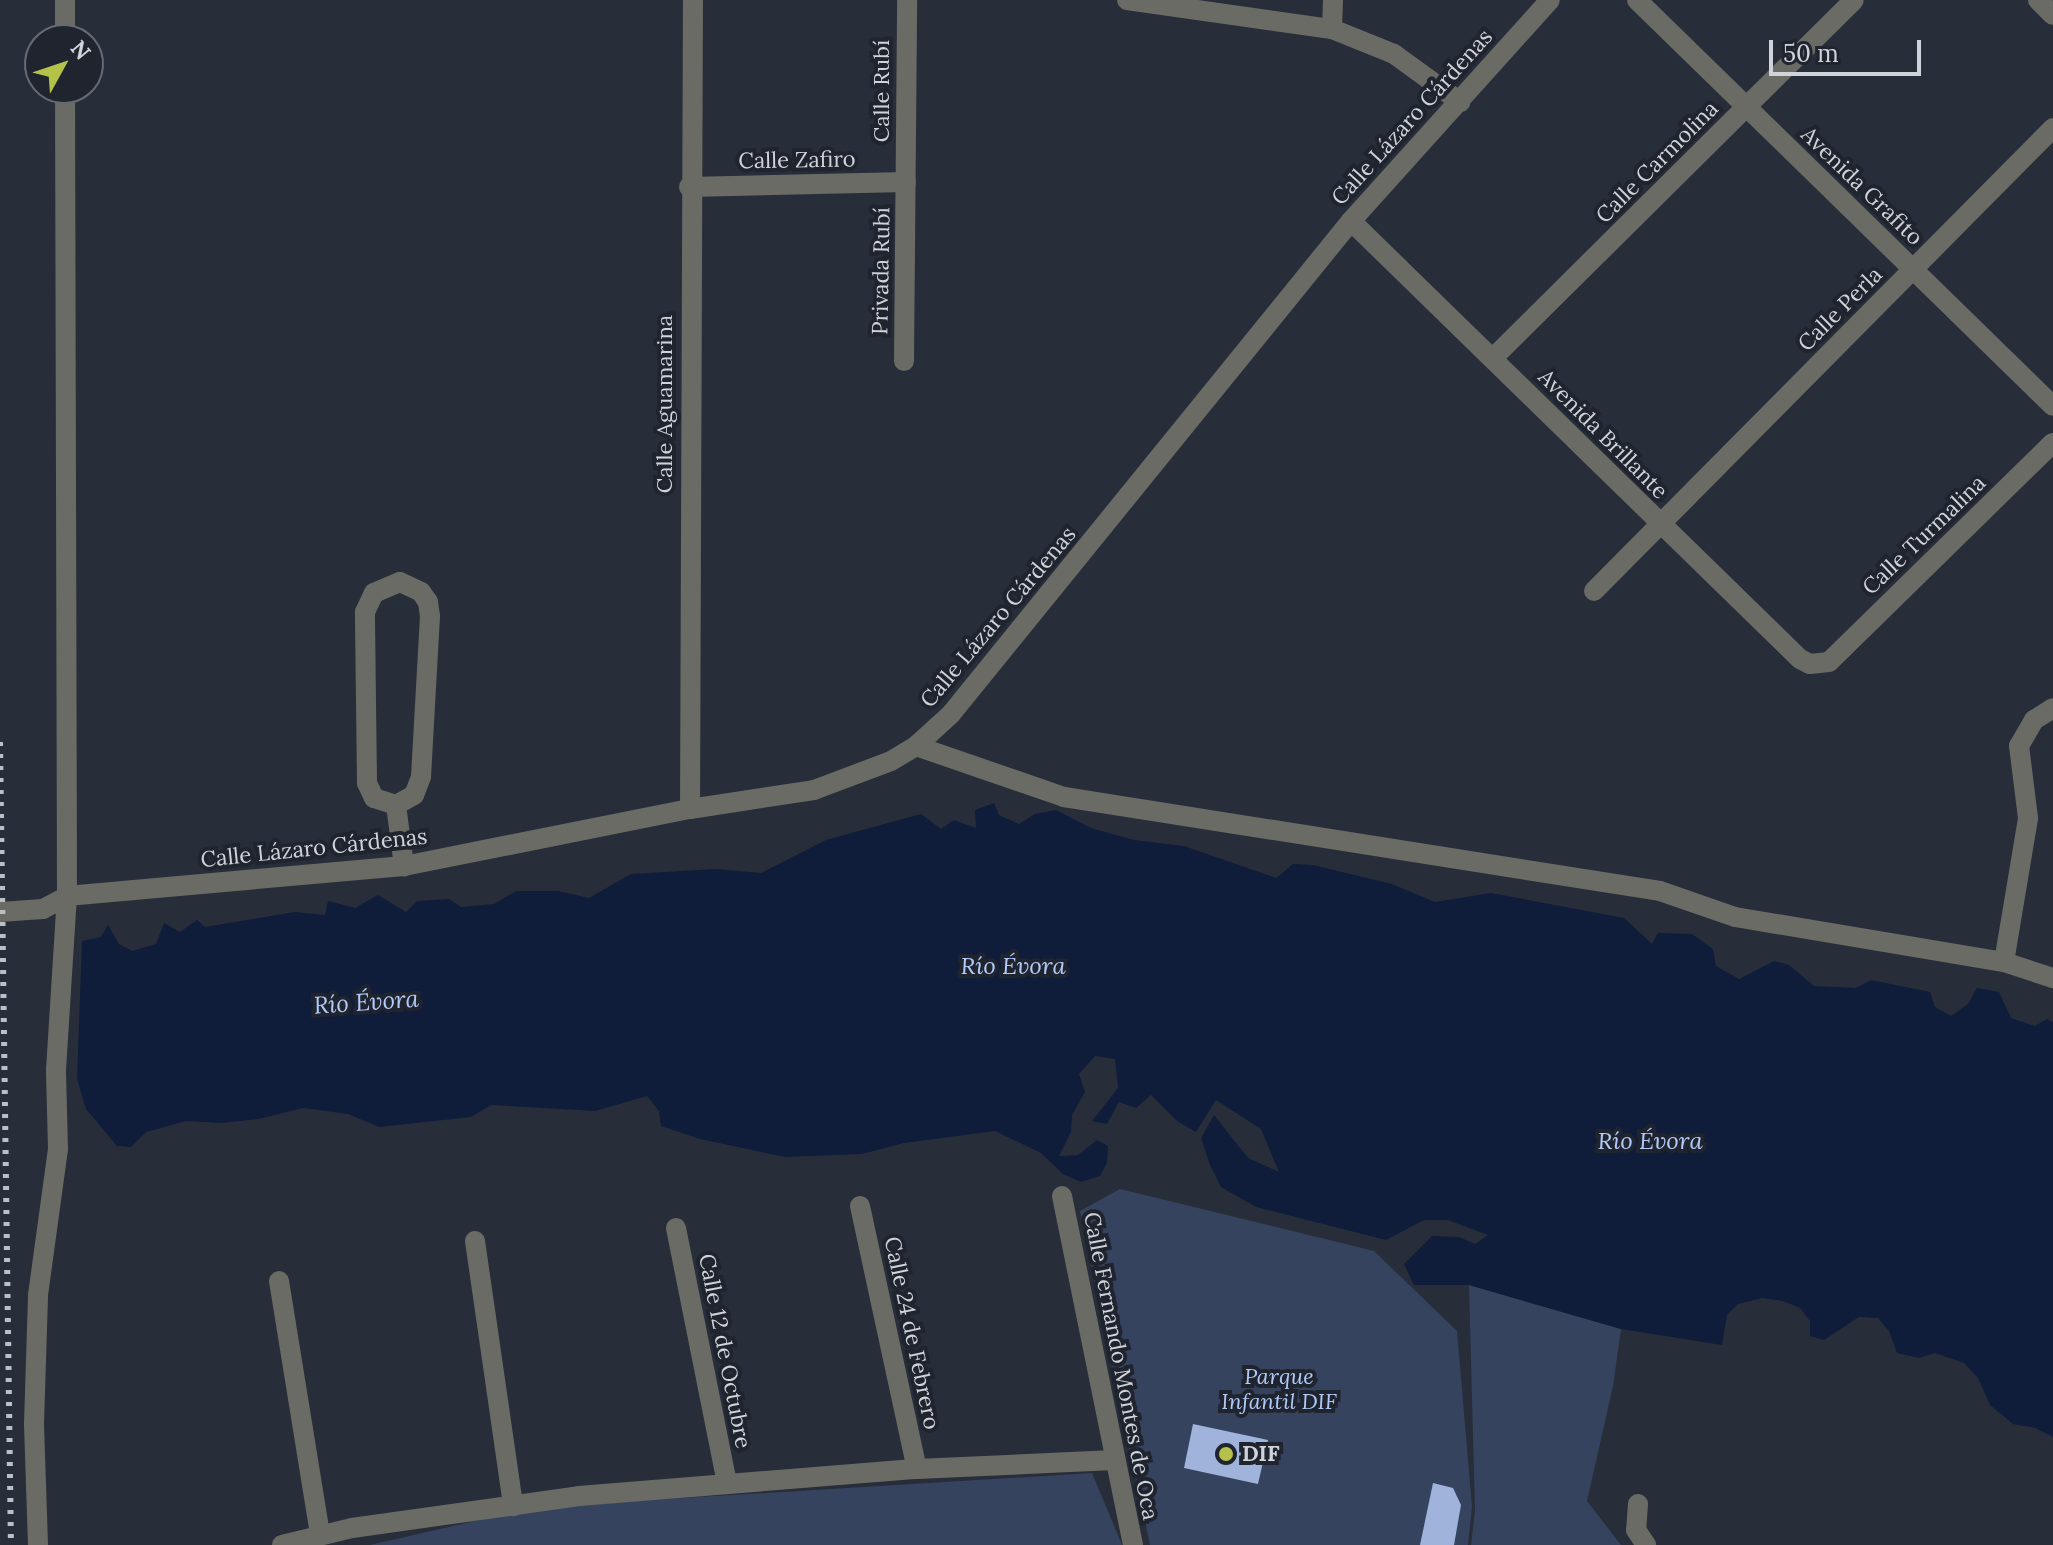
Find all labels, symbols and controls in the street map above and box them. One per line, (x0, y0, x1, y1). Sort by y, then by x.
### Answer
north arrow (24, 24, 104, 104)
street label: Calle Lázaro Cárdenas (1326, 24, 1498, 210)
scale bar (1773, 24, 1925, 74)
text: N (65, 34, 97, 65)
text: 50 m (1783, 38, 1839, 69)
street label: Calle Rubí (869, 40, 895, 142)
street label: Calle Carmolina (1590, 95, 1724, 229)
street label: Avenida Grafito (1796, 121, 1928, 251)
street label: Calle Zafiro (738, 146, 856, 174)
street label: Privada Rubí (867, 207, 895, 335)
street label: Calle Perla (1792, 261, 1888, 357)
street label: Calle Aguamarina (652, 315, 678, 493)
street label: Avenida Brillante (1533, 364, 1673, 504)
street label: Calle Turmalina (1857, 470, 1991, 600)
street label: Calle Lázaro Cárdenas (915, 521, 1081, 713)
street label: Calle Lázaro Cárdenas (199, 823, 429, 873)
water label: Río Évora (960, 952, 1066, 980)
water label: Río Évora (313, 984, 419, 1020)
water label: Río Évora (1597, 1127, 1703, 1155)
street label: Calle Fernando Montes de Oca (1078, 1210, 1164, 1522)
street label: Calle 24 de Febrero (879, 1234, 945, 1432)
street label: Calle 12 de Octubre (693, 1252, 757, 1450)
park label: Parque Infantil DIF (1221, 1363, 1337, 1414)
place label: DIF (1242, 1441, 1279, 1467)
marker: DIF (1217, 1445, 1235, 1463)

